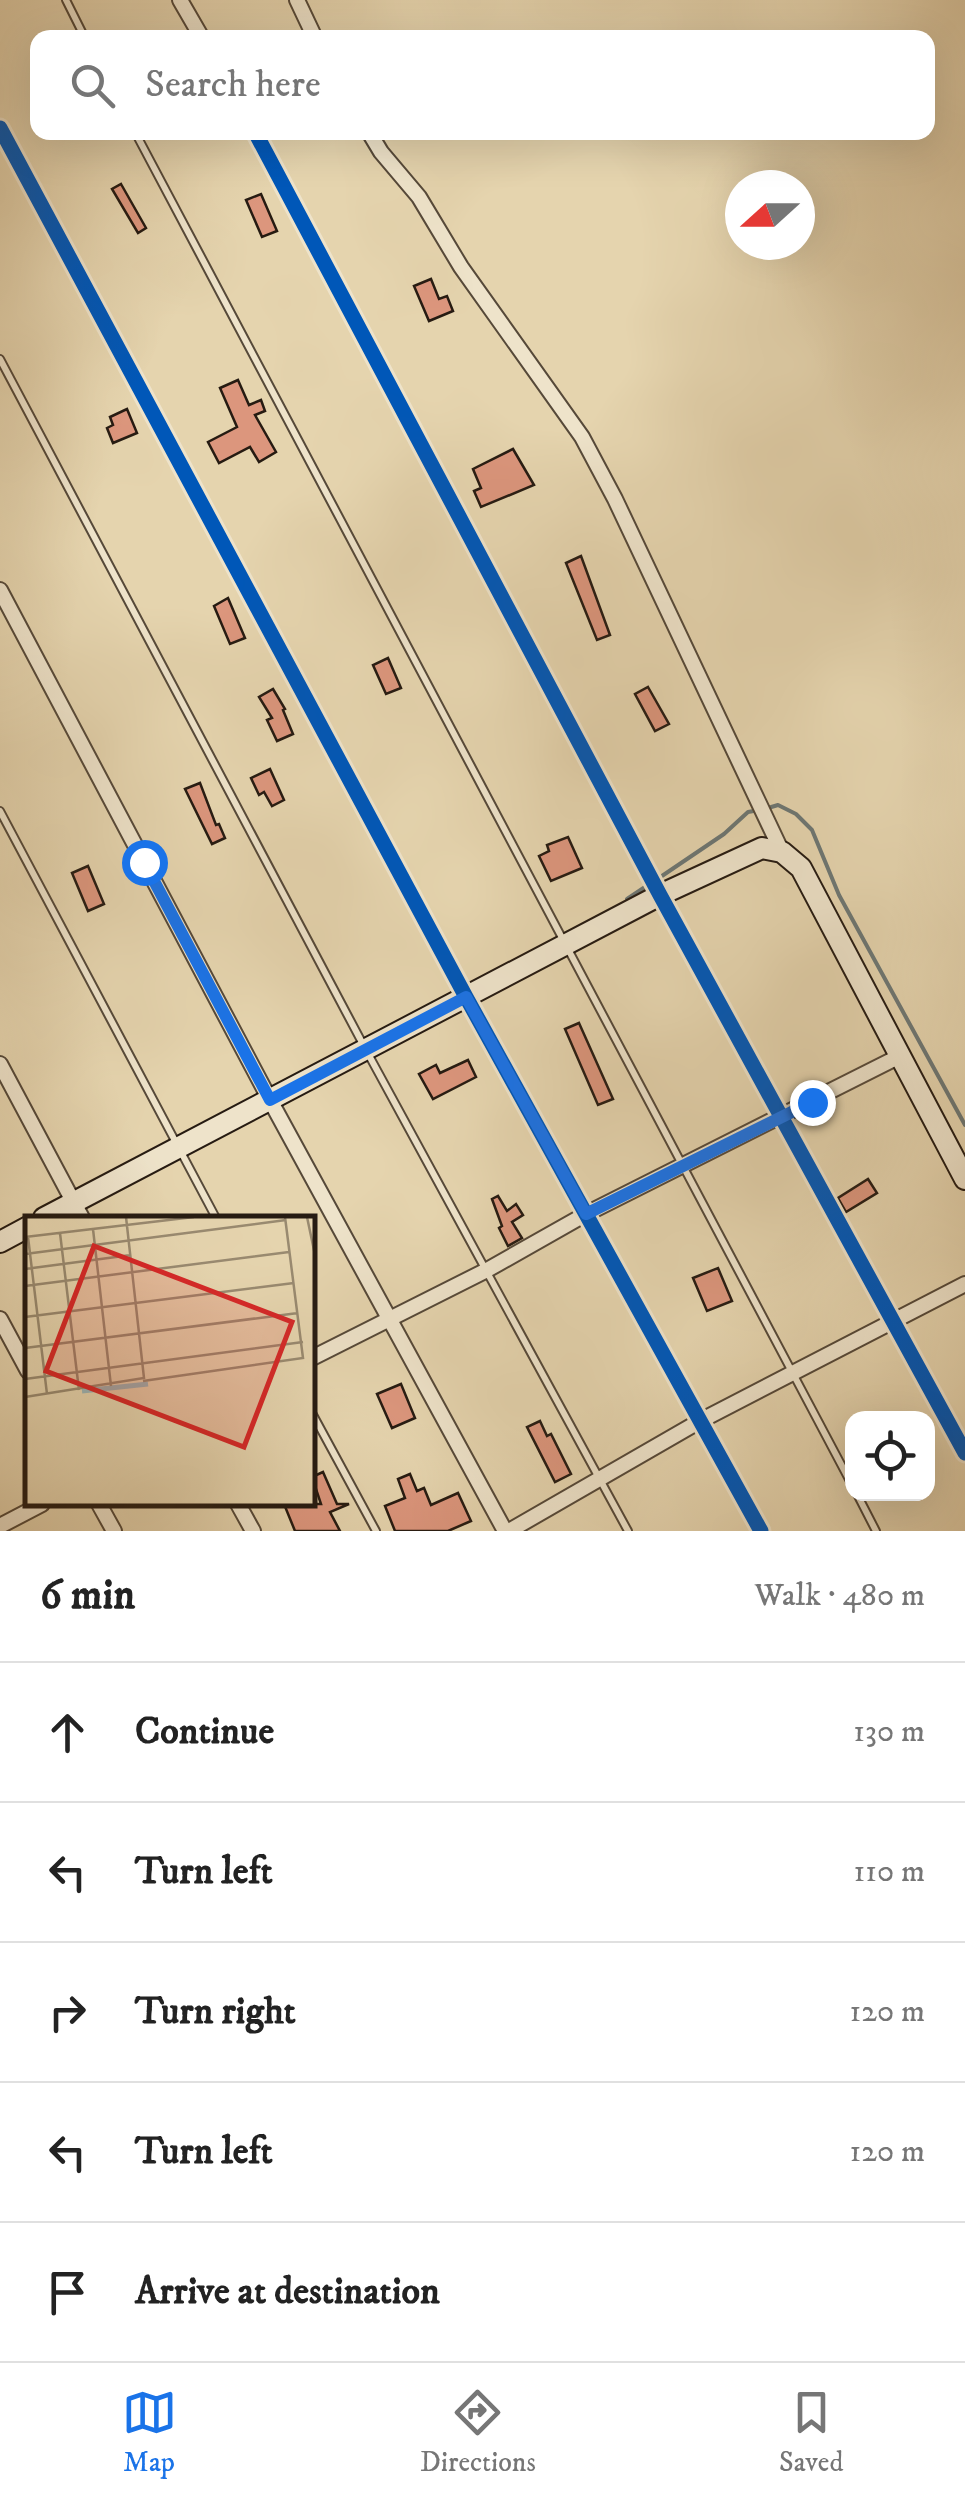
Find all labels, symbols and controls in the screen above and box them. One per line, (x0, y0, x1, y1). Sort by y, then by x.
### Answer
search box (30, 30, 935, 140)
icon: search (65, 58, 120, 113)
text: Search here (145, 61, 321, 109)
north arrow (725, 170, 815, 260)
route start (122, 840, 168, 886)
route end (790, 1080, 836, 1126)
inset map (25, 1216, 315, 1506)
map controls (845, 1411, 935, 1501)
button: locate (845, 1411, 935, 1501)
text: 6 min (40, 1570, 135, 1622)
text: Walk · 480 m (755, 1576, 925, 1616)
icon: ahead (40, 1705, 95, 1760)
text: Continue (135, 1708, 274, 1756)
text: 130 m (853, 1712, 925, 1752)
icon: left (40, 1845, 95, 1900)
text: Turn left (135, 1848, 273, 1896)
text: 110 m (853, 1852, 925, 1892)
icon: right (40, 1985, 95, 2040)
text: Turn right (135, 1988, 296, 2036)
text: 120 m (849, 1992, 925, 2032)
icon: left (40, 2125, 95, 2180)
text: Turn left (135, 2128, 273, 2176)
text: 120 m (849, 2132, 925, 2172)
icon: arrive (40, 2265, 95, 2320)
text: Arrive at destination (135, 2268, 440, 2316)
tab: Map (122, 2385, 177, 2480)
tab: Directions (420, 2385, 536, 2480)
tab: Saved (779, 2385, 843, 2480)

